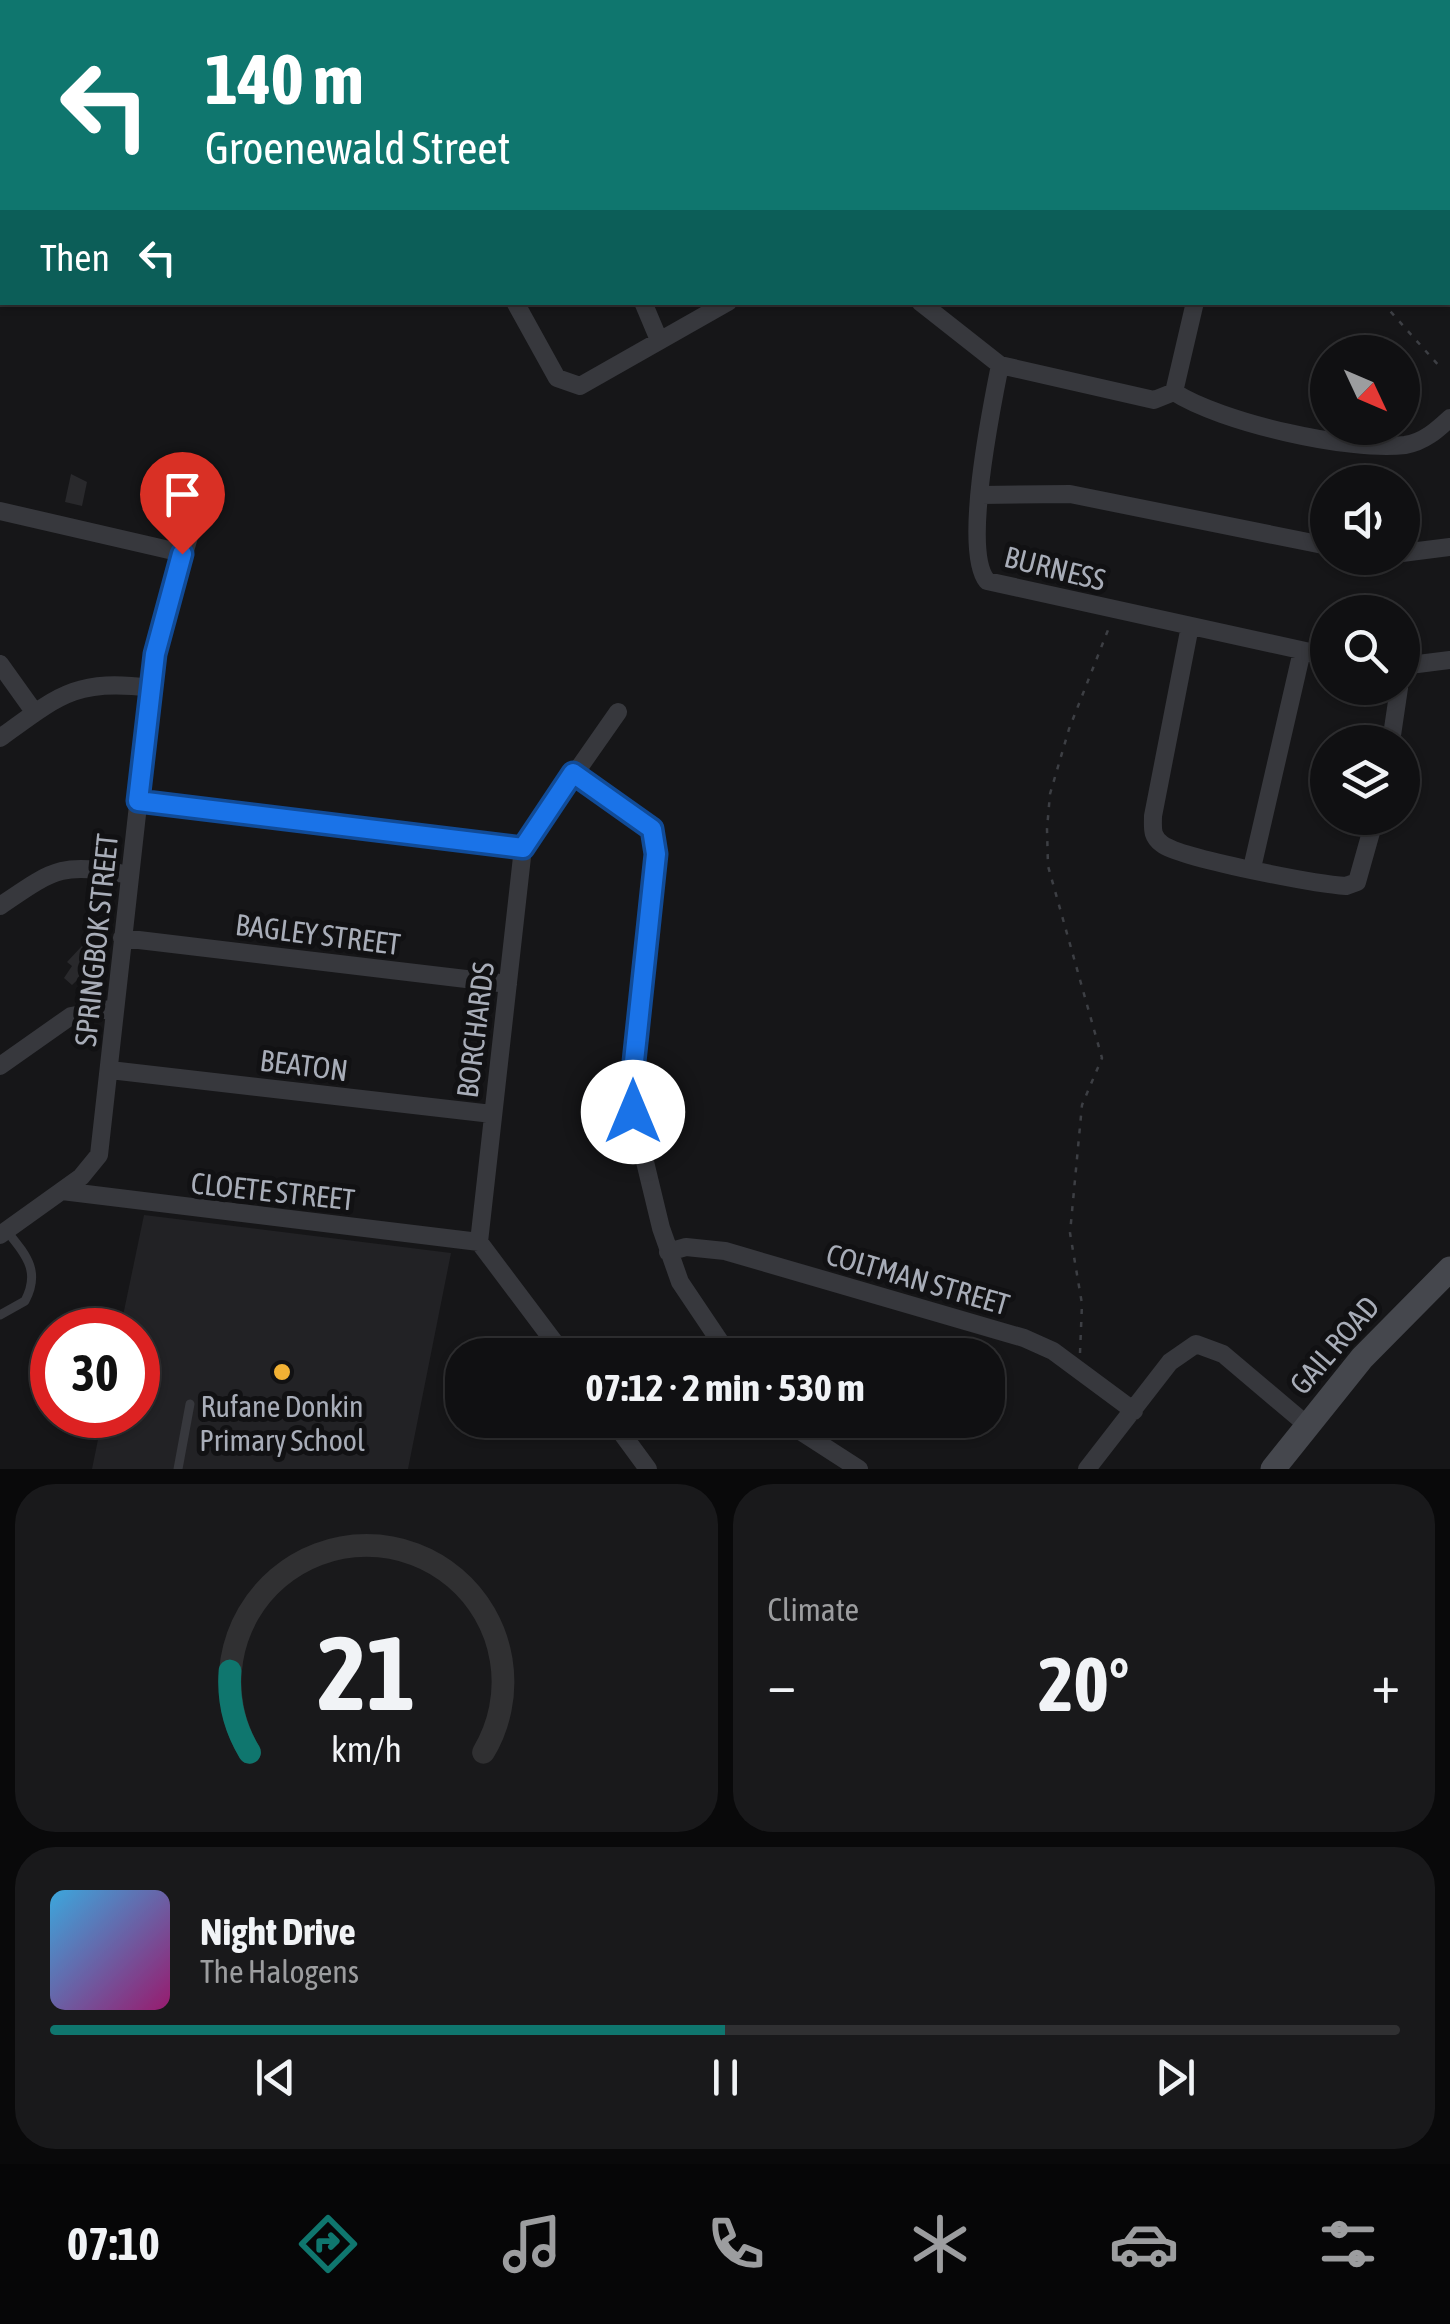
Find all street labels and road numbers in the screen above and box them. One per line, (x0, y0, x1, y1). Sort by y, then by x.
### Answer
street label: BURNESS (1001, 539, 1109, 597)
street label: SPRINGBOK STREET (68, 832, 124, 1048)
street label: BAGLEY STREET (233, 907, 403, 961)
street label: BORCHARDS (450, 960, 500, 1100)
street label: BEATON (258, 1043, 350, 1087)
street label: CLOETE STREET (189, 1166, 357, 1216)
street label: COLTMAN STREET (823, 1237, 1013, 1321)
street label: GAIL ROAD (1283, 1289, 1385, 1401)

